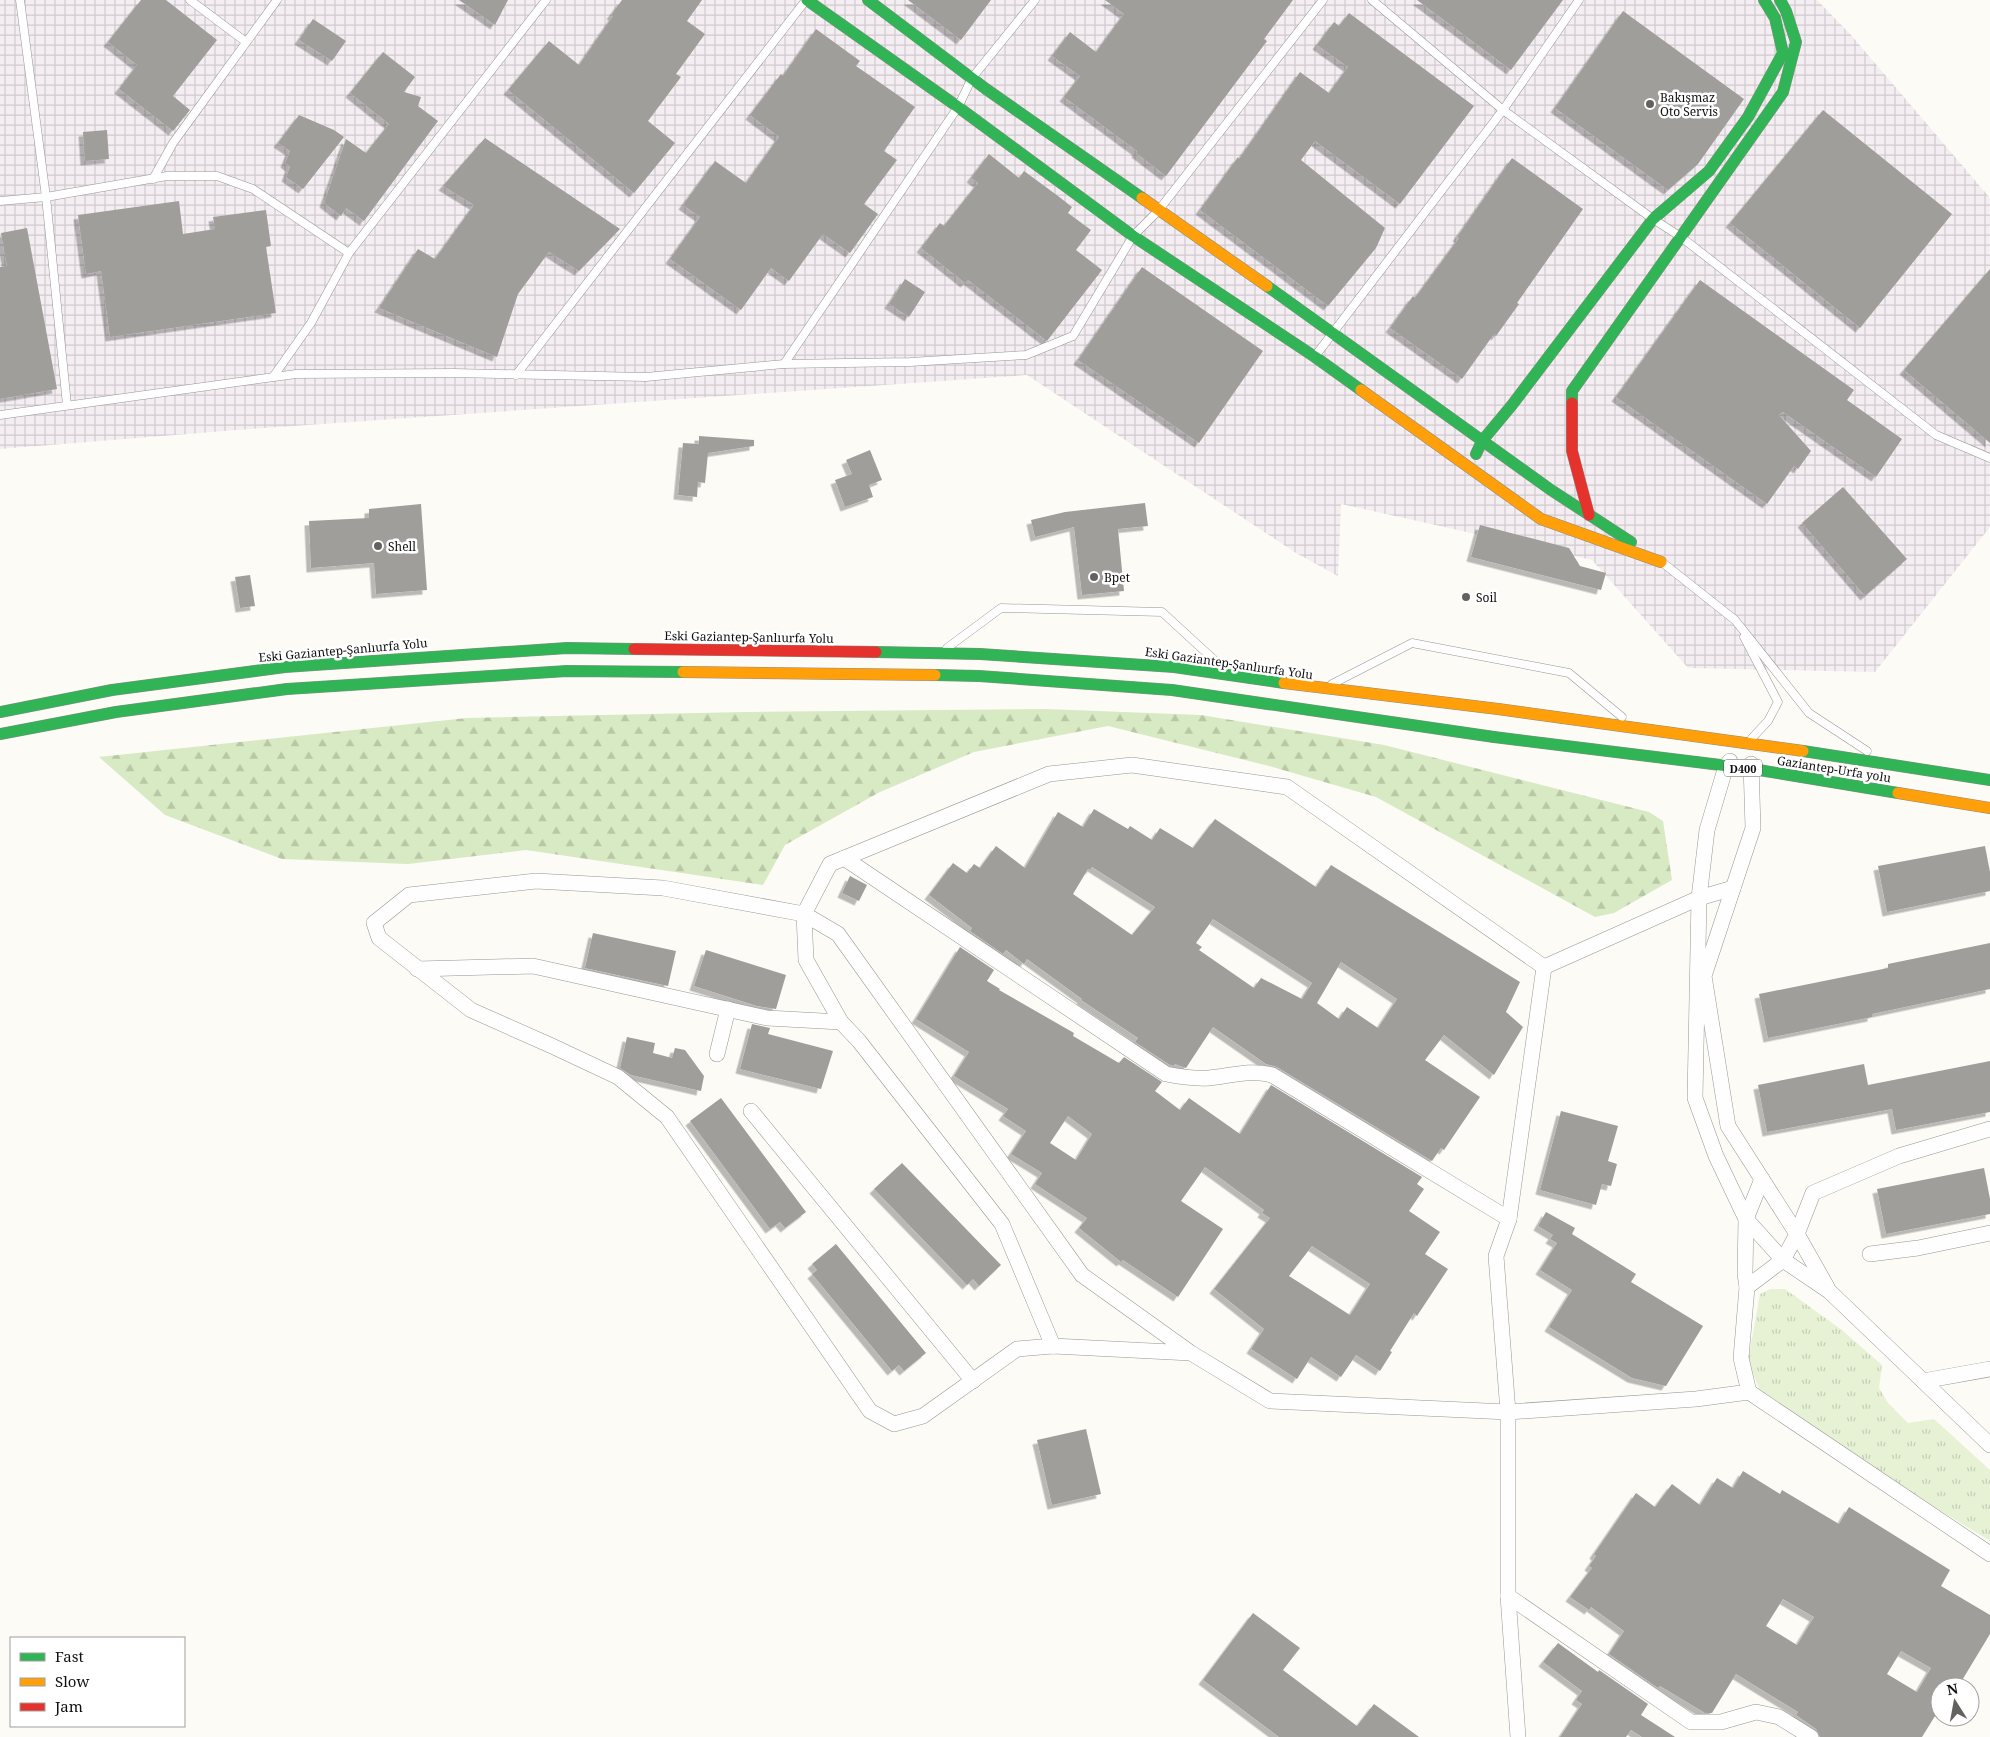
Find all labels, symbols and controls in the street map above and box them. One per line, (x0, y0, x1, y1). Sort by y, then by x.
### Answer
place label: Bakışmaz Oto Servis (1660, 89, 1718, 120)
marker: Bakışmaz Oto Servis (1644, 98, 1656, 110)
place label: Shell (388, 538, 416, 555)
marker: Shell (372, 540, 384, 552)
place label: Bpet (1104, 569, 1130, 586)
marker: Bpet (1088, 571, 1100, 583)
place label: Soil (1476, 589, 1497, 606)
marker: Soil (1460, 591, 1472, 603)
street label: Eski Gaziantep-Şanlıurfa Yolu (664, 627, 834, 647)
street label: Eski Gaziantep-Şanlıurfa Yolu (258, 634, 429, 666)
street label: Eski Gaziantep-Şanlıurfa Yolu (1144, 643, 1314, 683)
street label: Gaziantep-Urfa yolu (1776, 752, 1893, 786)
road number: D400 (1724, 760, 1762, 776)
legend (10, 1637, 185, 1727)
text: Fast (55, 1646, 84, 1666)
text: Slow (55, 1671, 89, 1691)
north arrow (1930, 1677, 1980, 1727)
text: N (1945, 1678, 1960, 1699)
text: Jam (54, 1696, 83, 1716)

